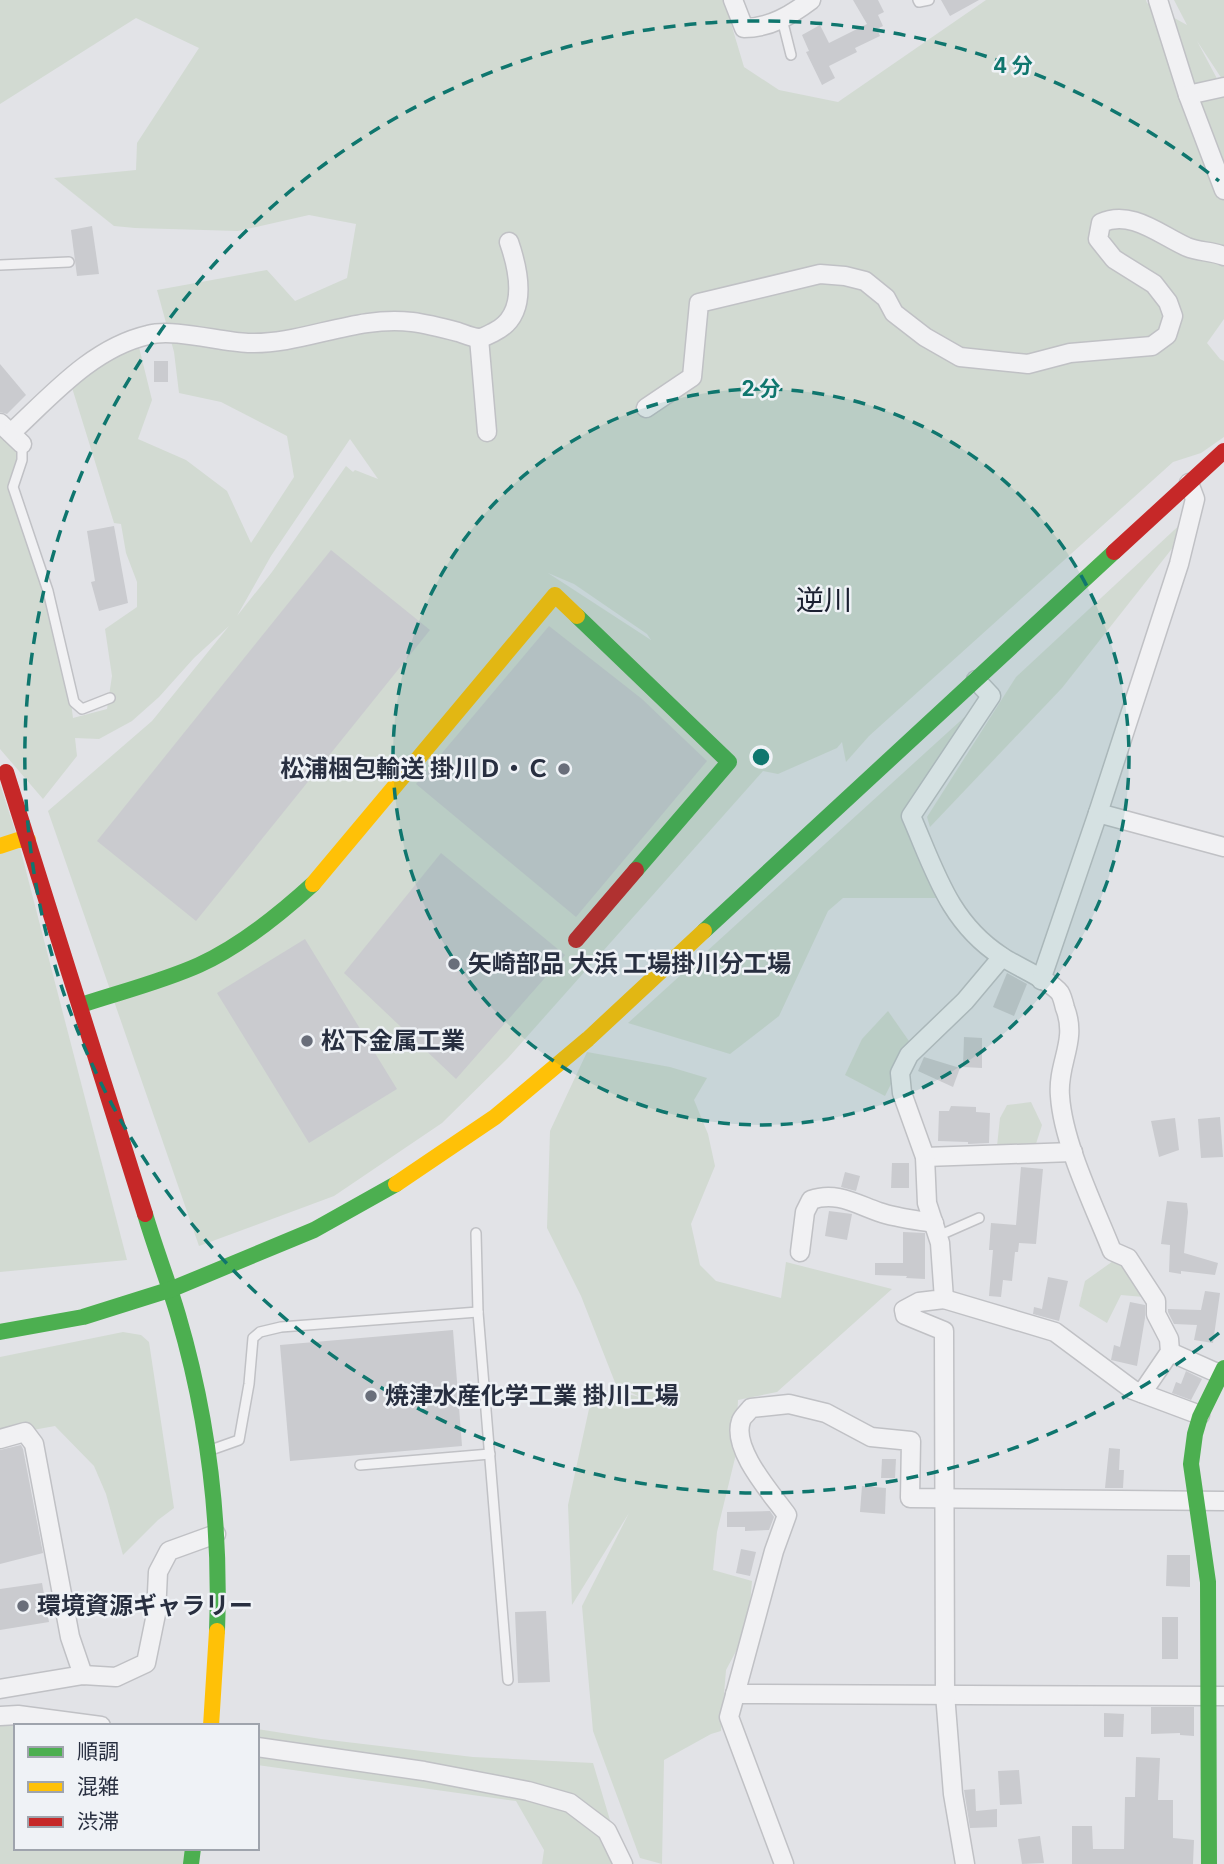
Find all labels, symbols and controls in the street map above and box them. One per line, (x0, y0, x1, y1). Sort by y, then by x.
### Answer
text: 4 分 (993, 53, 1033, 78)
text: 2 分 (741, 376, 781, 401)
district label: 逆川 (796, 583, 852, 617)
centre of rings (749, 745, 773, 769)
place label: 松浦梱包輸送 掛川Ｄ・Ｃ (280, 754, 550, 783)
marker: 松浦梱包輸送 掛川Ｄ・Ｃ (556, 761, 572, 777)
place label: 矢崎部品 大浜 工場掛川分工場 (468, 949, 791, 978)
marker: 矢崎部品 大浜 工場掛川分工場 (446, 956, 462, 972)
place label: 松下金属工業 (321, 1026, 465, 1055)
marker: 松下金属工業 (299, 1033, 315, 1049)
place label: 焼津水産化学工業 掛川工場 (385, 1381, 679, 1410)
marker: 焼津水産化学工業 掛川工場 (363, 1388, 379, 1404)
place label: 環境資源ギャラリー (37, 1591, 253, 1620)
marker: 環境資源ギャラリー (15, 1598, 31, 1614)
legend (14, 1724, 259, 1850)
text: 順調 (77, 1739, 119, 1764)
text: 混雑 (77, 1774, 119, 1799)
text: 渋滞 (77, 1809, 119, 1834)

